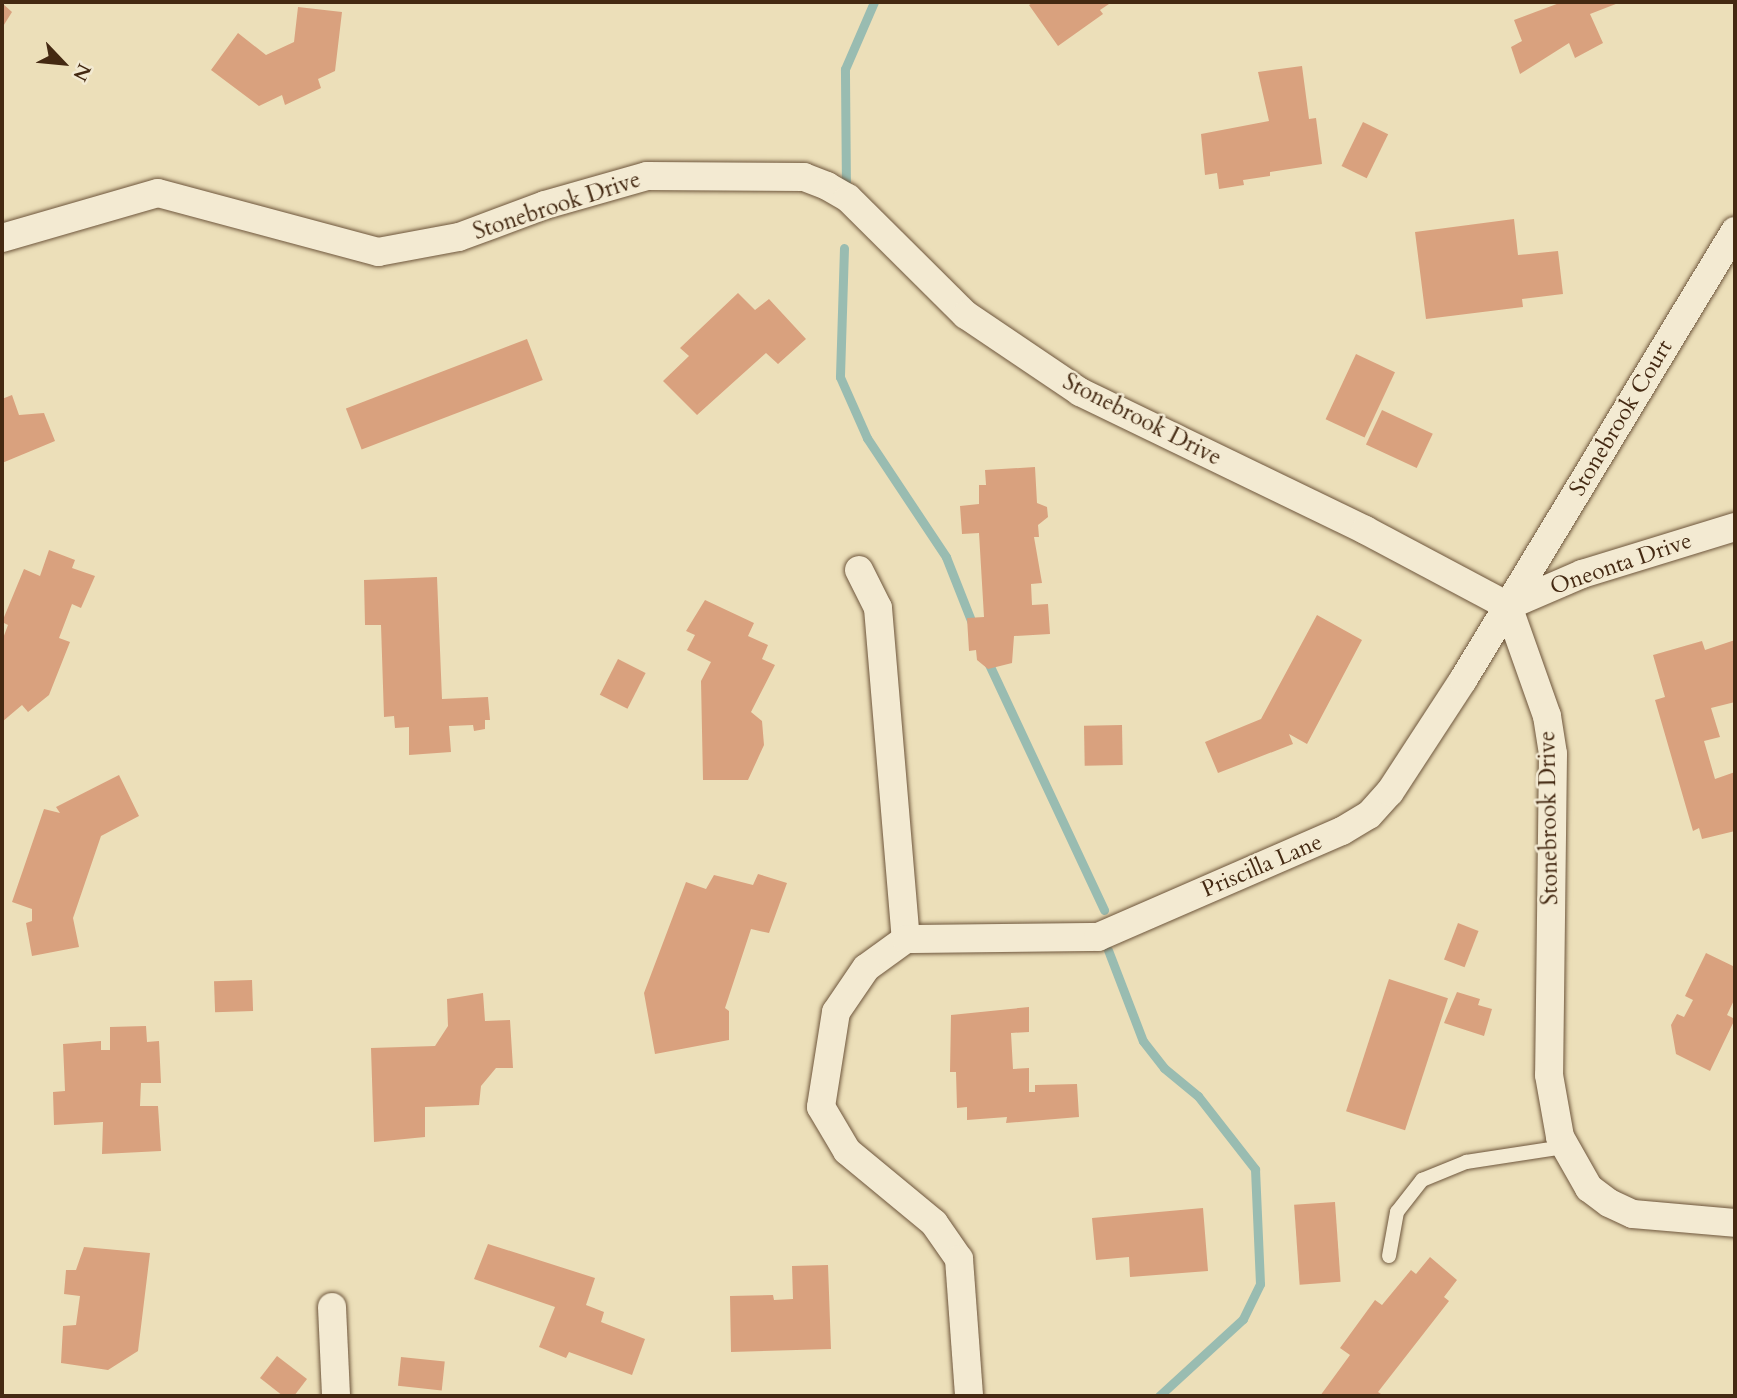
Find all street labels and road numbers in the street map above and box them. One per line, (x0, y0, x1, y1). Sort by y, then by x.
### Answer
street label: Stonebrook Drive (470, 166, 644, 246)
street label: Stonebrook Court (1564, 335, 1678, 501)
street label: Stonebrook Drive (1058, 368, 1226, 472)
street label: Oneonta Drive (1547, 527, 1695, 601)
street label: Stonebrook Drive (1534, 731, 1564, 905)
street label: Priscilla Lane (1198, 828, 1326, 904)

